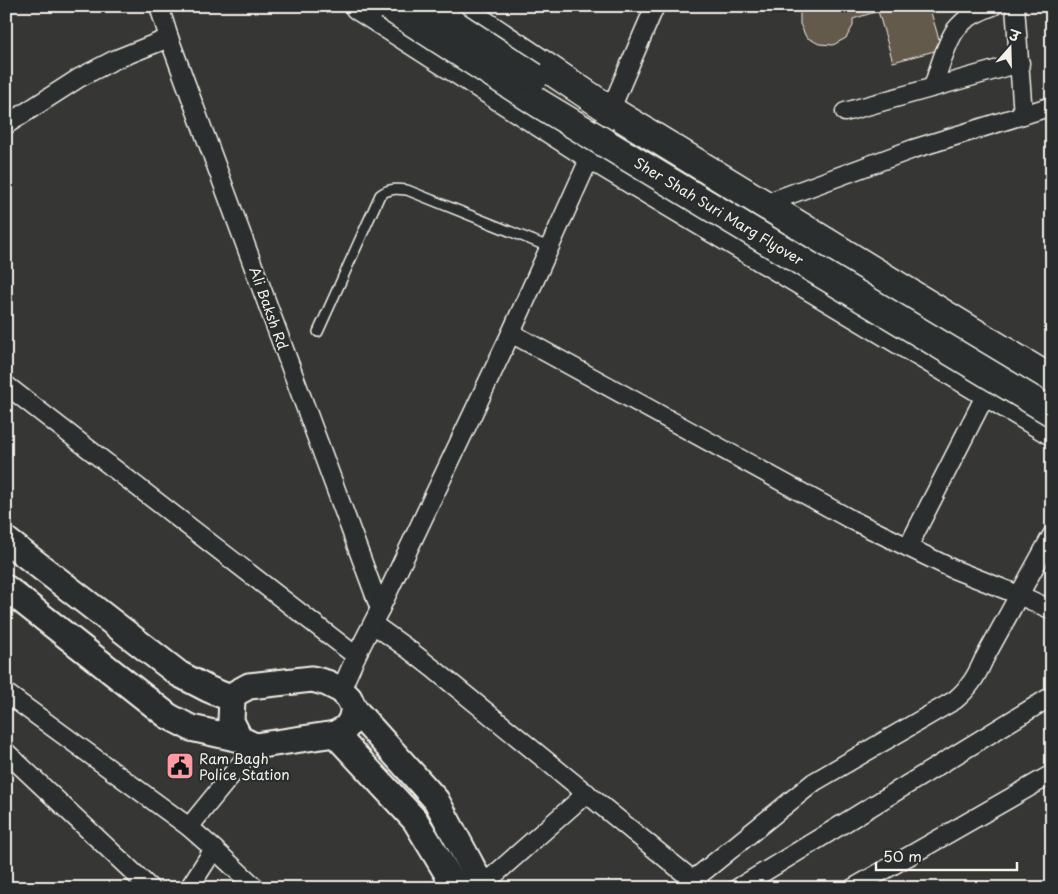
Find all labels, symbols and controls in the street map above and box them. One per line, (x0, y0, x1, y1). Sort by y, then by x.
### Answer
north arrow (986, 22, 1036, 72)
text: उ (1005, 23, 1024, 47)
street label: Sher Shah Suri Marg Flyover (630, 152, 808, 270)
street label: Ali Baksh Rd (244, 264, 294, 353)
place label: Ram Bagh Police Station (199, 748, 290, 785)
public building icon: Ram Bagh Police Station (165, 751, 195, 781)
scale bar (876, 839, 1017, 871)
text: 50 m (883, 844, 922, 867)

